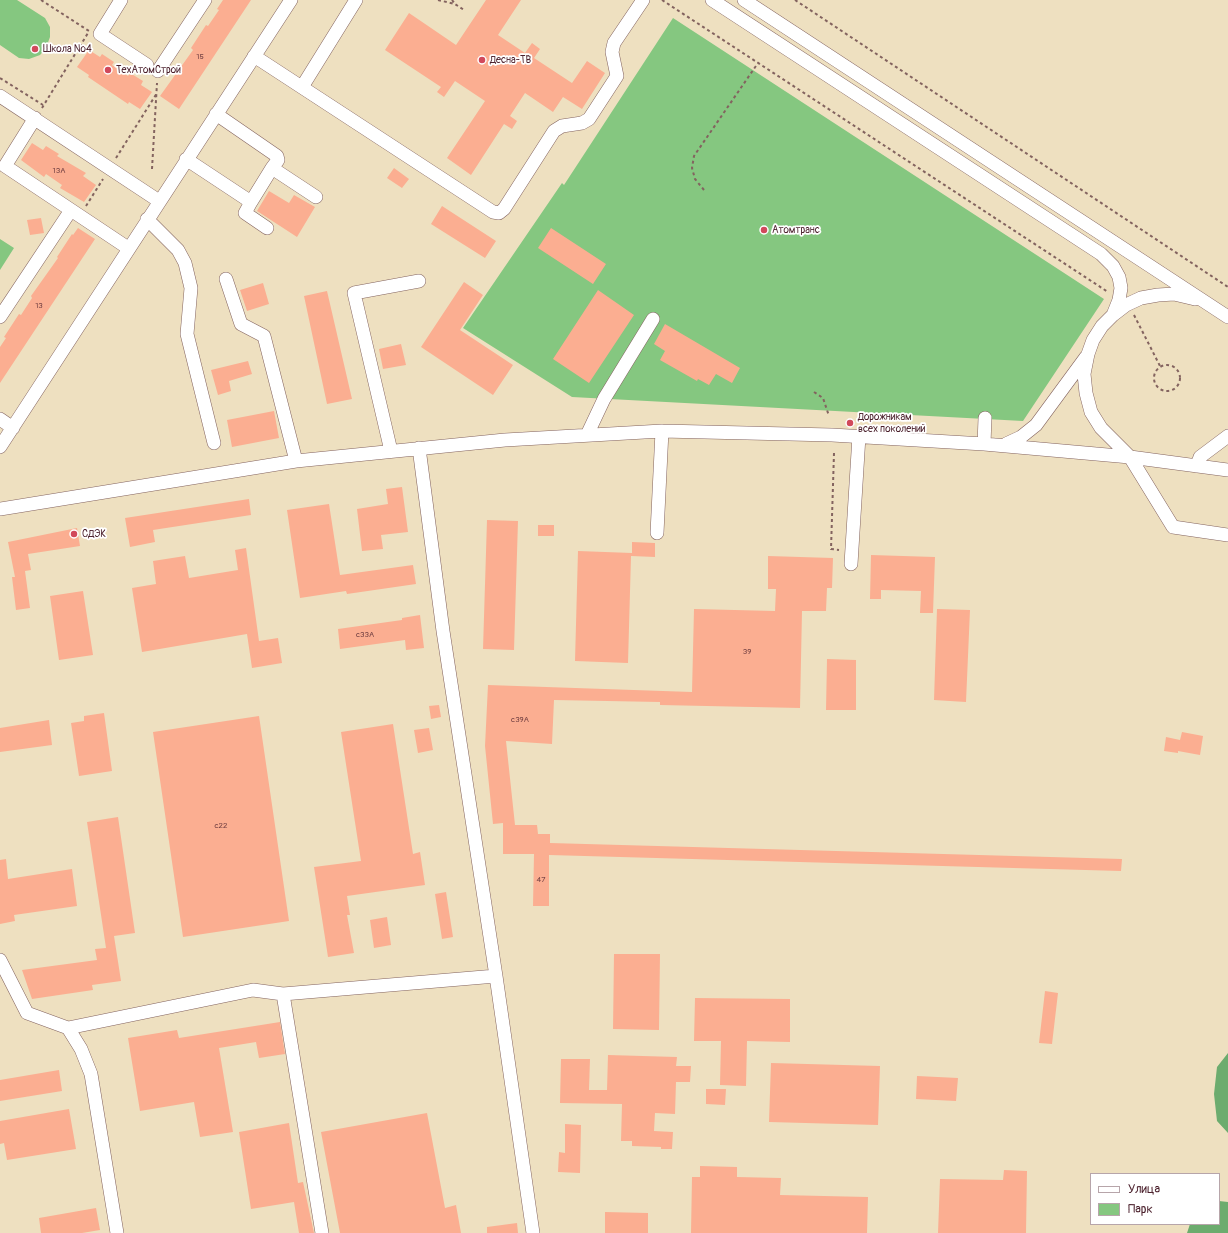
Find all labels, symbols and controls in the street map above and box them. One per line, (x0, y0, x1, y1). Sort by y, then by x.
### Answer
place label: Школа №4 (43, 43, 92, 55)
marker: Школа №4 (30, 44, 40, 54)
house number: 15 (196, 52, 204, 62)
place label: Десна-ТВ (490, 54, 531, 66)
marker: Десна-ТВ (477, 55, 487, 65)
place label: ТехАтомСтрой (116, 64, 181, 76)
marker: ТехАтомСтрой (103, 65, 113, 75)
house number: 13А (53, 166, 65, 176)
place label: Атомтранс (772, 224, 820, 236)
marker: Атомтранс (759, 225, 769, 235)
house number: 13 (35, 301, 43, 311)
place label: Дорожникам всех поколений (858, 411, 926, 434)
marker: Дорожникам всех поколений (845, 418, 855, 428)
place label: СДЭК (82, 528, 106, 540)
marker: СДЭК (69, 529, 79, 539)
house number: с33А (356, 630, 374, 640)
house number: 39 (743, 647, 751, 657)
house number: с39А (511, 715, 529, 725)
house number: с22 (214, 821, 228, 831)
house number: 47 (537, 875, 545, 885)
legend (1090, 1173, 1220, 1225)
text: Улица (1128, 1182, 1160, 1197)
text: Парк (1128, 1202, 1153, 1217)

